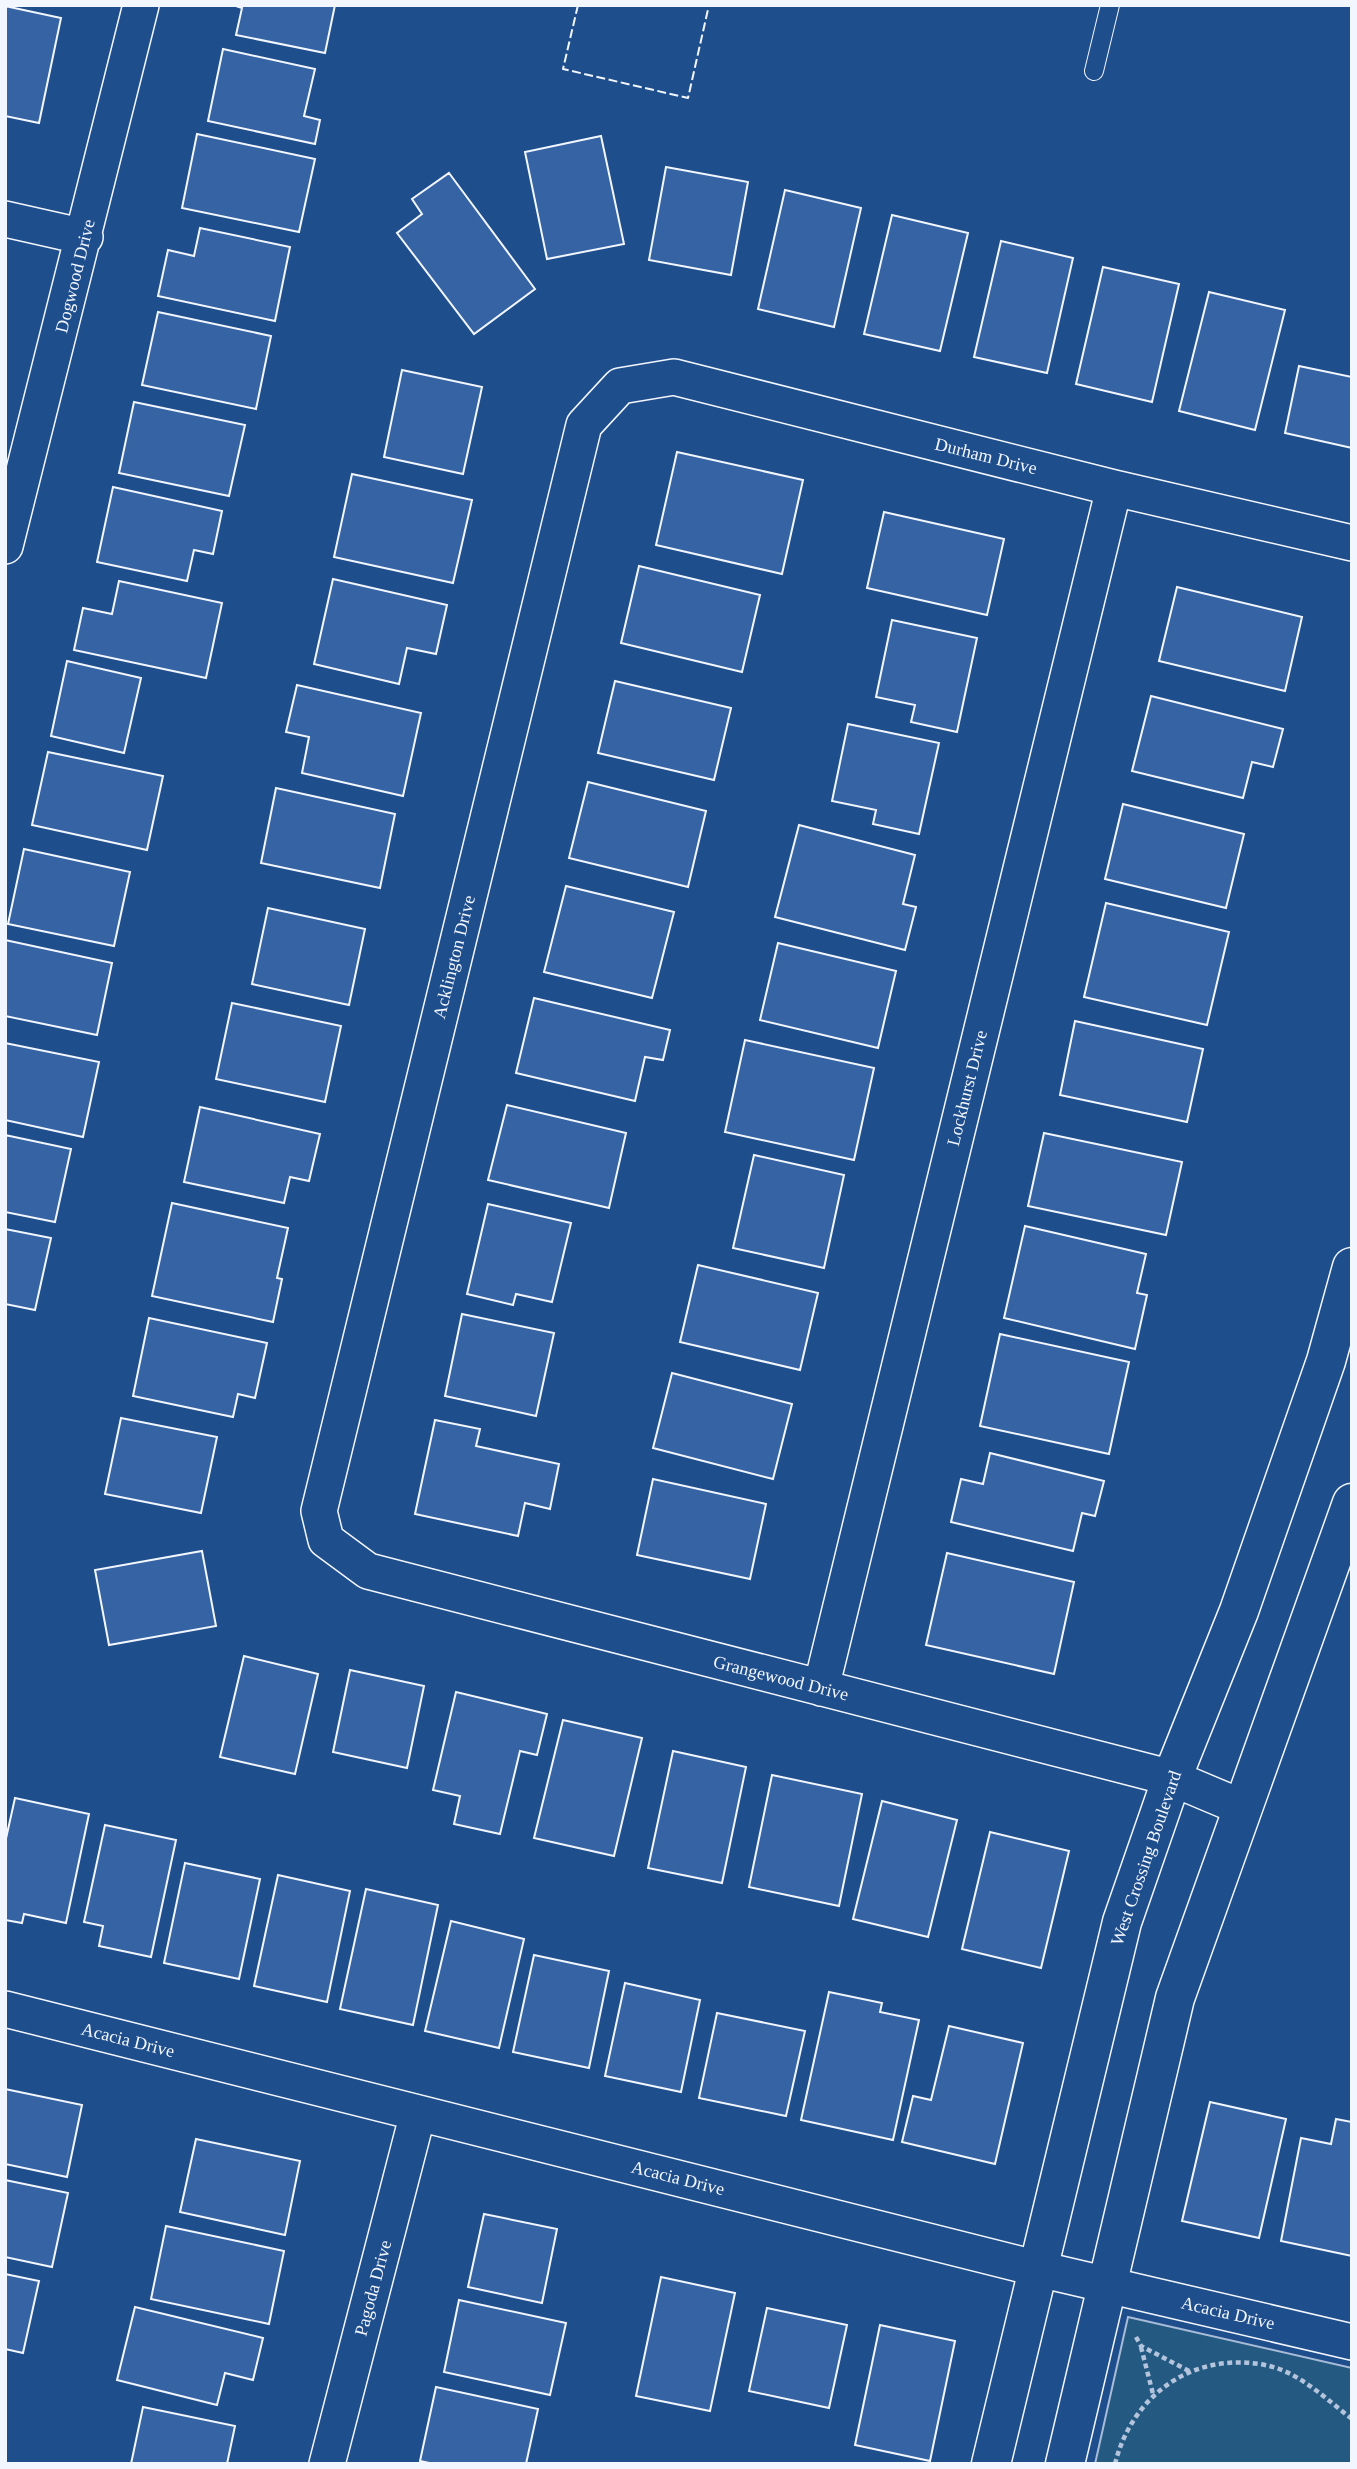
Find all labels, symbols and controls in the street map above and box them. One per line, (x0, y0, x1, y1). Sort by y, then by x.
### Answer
street label: Dogwood Drive (51, 217, 99, 335)
street label: Durham Drive (933, 434, 1039, 478)
street label: Acklington Drive (429, 893, 479, 1021)
street label: Lockhurst Drive (943, 1028, 991, 1148)
street label: Grangewood Drive (711, 1652, 851, 1704)
street label: West Crossing Boulevard (1107, 1768, 1185, 1948)
street label: Acacia Drive (79, 2019, 177, 2061)
street label: Acacia Drive (629, 2157, 727, 2199)
street label: Pagoda Drive (351, 2238, 395, 2338)
street label: Acacia Drive (1179, 2293, 1277, 2333)

